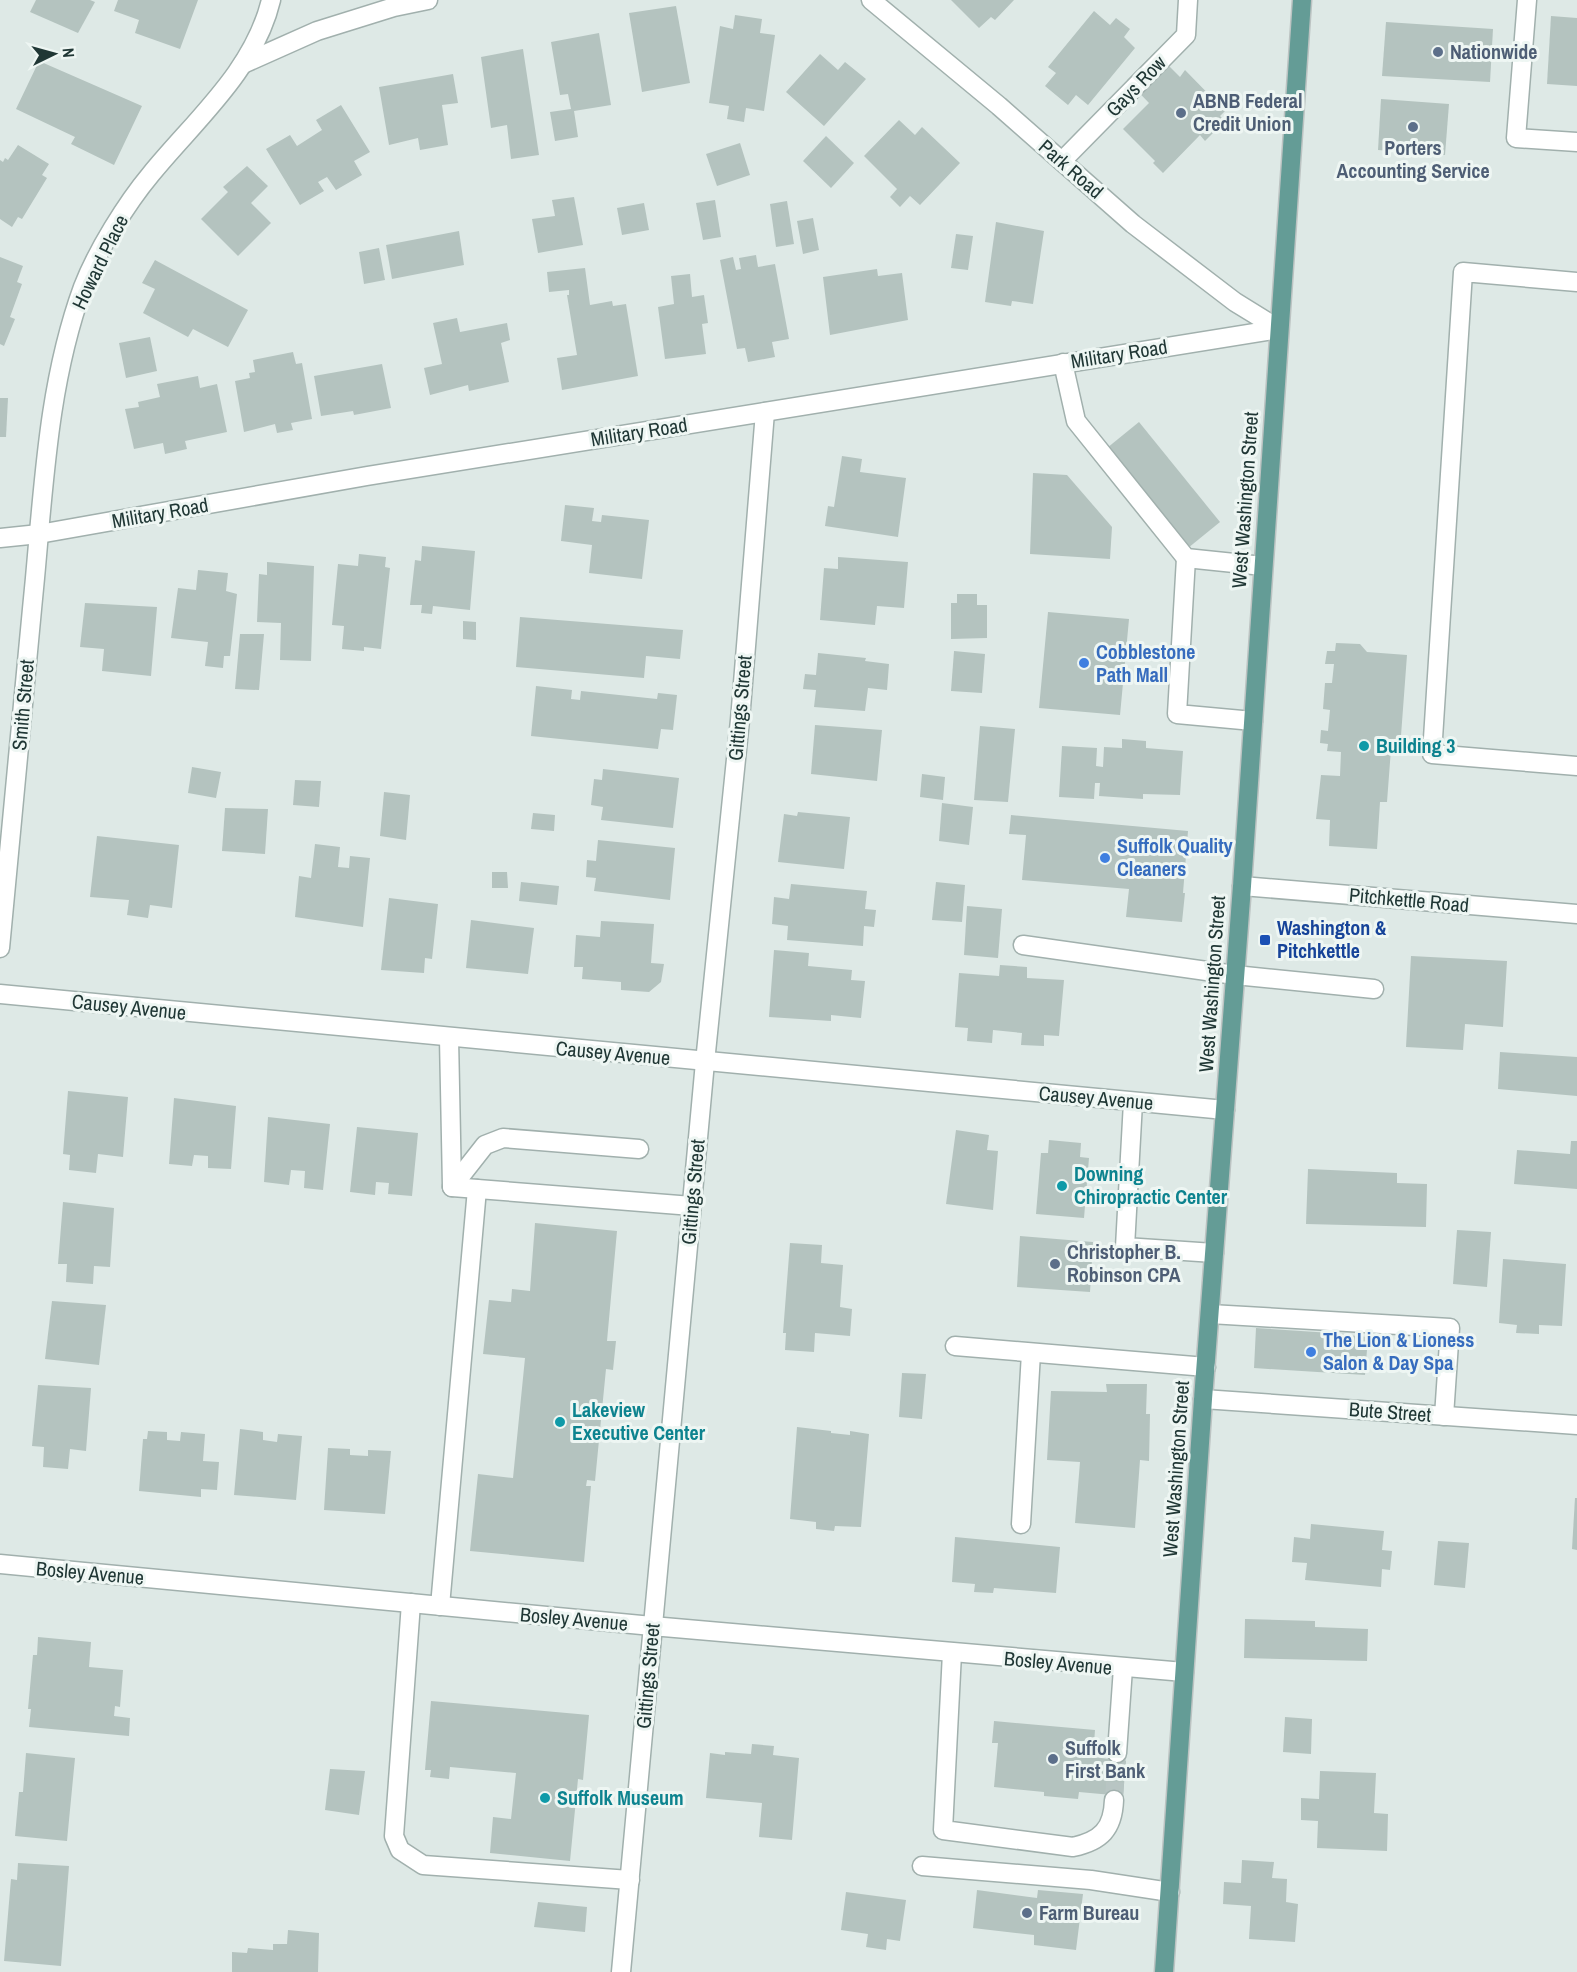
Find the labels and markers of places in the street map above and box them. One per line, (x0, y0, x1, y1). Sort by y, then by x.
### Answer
place label: Nationwide (1450, 38, 1537, 65)
marker: Nationwide (1431, 45, 1445, 59)
place label: ABNB Federal Credit Union (1193, 87, 1302, 137)
marker: ABNB Federal Credit Union (1174, 106, 1188, 120)
marker: Porters Accounting Service (1406, 120, 1420, 134)
place label: Porters Accounting Service (1336, 134, 1490, 184)
place label: Cobblestone Path Mall (1096, 638, 1195, 688)
marker: Cobblestone Path Mall (1077, 656, 1091, 670)
place label: Building 3 (1376, 732, 1455, 759)
marker: Building 3 (1357, 739, 1371, 753)
place label: Suffolk Quality Cleaners (1117, 832, 1234, 882)
marker: Suffolk Quality Cleaners (1098, 851, 1112, 865)
place label: Washington & Pitchkettle (1277, 914, 1387, 964)
marker: Washington & Pitchkettle (1258, 933, 1272, 947)
place label: Downing Chiropractic Center (1074, 1160, 1228, 1210)
marker: Downing Chiropractic Center (1055, 1179, 1069, 1193)
place label: Christopher B. Robinson CPA (1067, 1238, 1181, 1288)
marker: Christopher B. Robinson CPA (1048, 1257, 1062, 1271)
place label: The Lion & Lioness Salon & Day Spa (1323, 1326, 1474, 1376)
marker: The Lion & Lioness Salon & Day Spa (1304, 1345, 1318, 1359)
place label: Lakeview Executive Center (572, 1396, 706, 1446)
marker: Lakeview Executive Center (553, 1415, 567, 1429)
place label: Suffolk First Bank (1065, 1734, 1146, 1784)
marker: Suffolk First Bank (1046, 1752, 1060, 1766)
place label: Suffolk Museum (557, 1784, 684, 1811)
marker: Suffolk Museum (538, 1791, 552, 1805)
place label: Farm Bureau (1039, 1899, 1139, 1926)
marker: Farm Bureau (1020, 1906, 1034, 1920)

